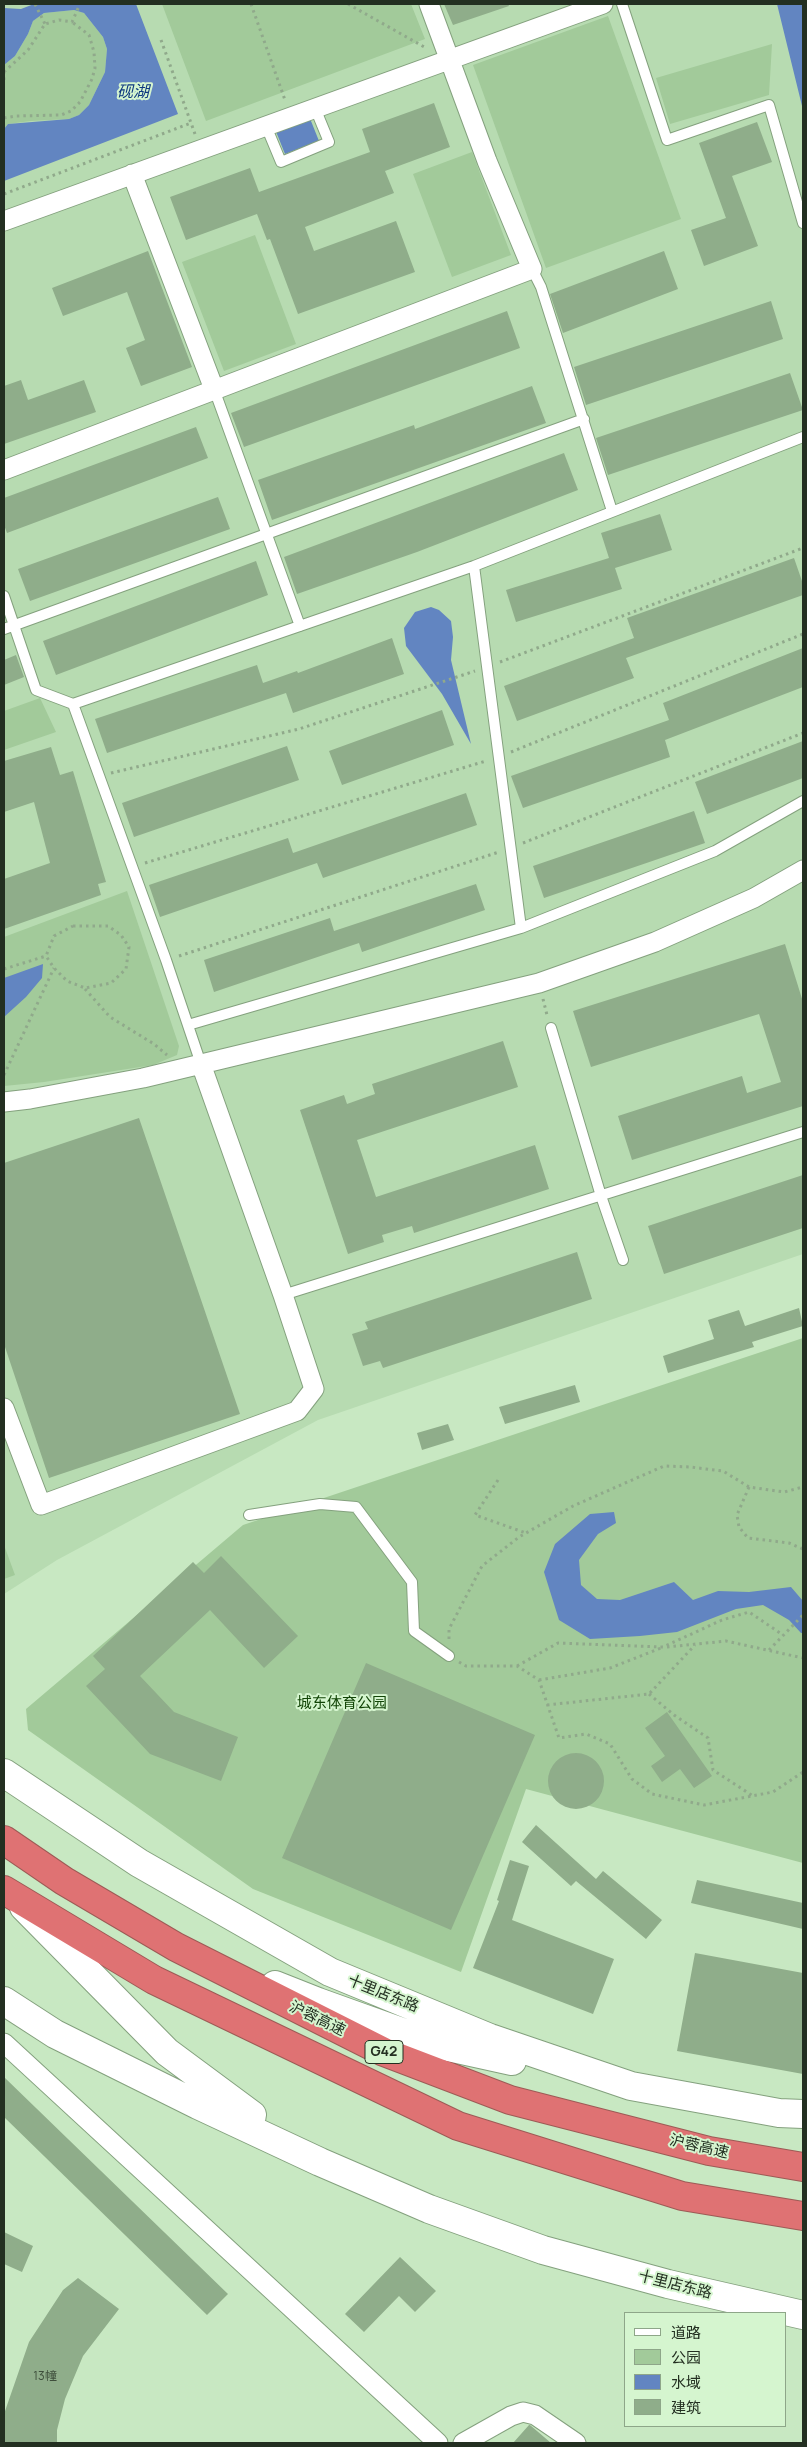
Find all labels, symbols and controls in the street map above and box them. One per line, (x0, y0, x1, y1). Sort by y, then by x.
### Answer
water label: 砚湖 (117, 83, 149, 103)
park label: 城东体育公园 (297, 1695, 387, 1713)
street label: 十里店东路 (345, 1972, 421, 2016)
street label: 沪蓉高速 (286, 1998, 348, 2040)
road number: G42 (365, 2040, 403, 2064)
street label: 沪蓉高速 (668, 2131, 730, 2163)
street label: 十里店东路 (636, 2267, 714, 2303)
legend (624, 2312, 787, 2427)
text: 道路 (671, 2322, 701, 2343)
text: 公园 (671, 2347, 701, 2368)
house number: 13幢 (33, 2370, 57, 2384)
text: 水域 (671, 2372, 701, 2393)
text: 建筑 (671, 2397, 701, 2418)

